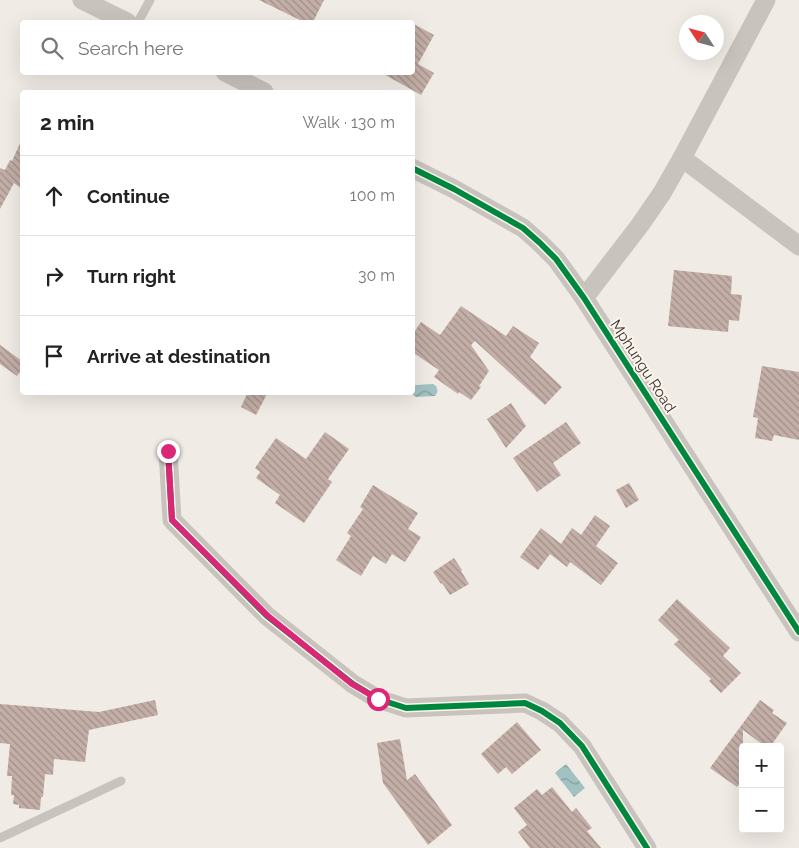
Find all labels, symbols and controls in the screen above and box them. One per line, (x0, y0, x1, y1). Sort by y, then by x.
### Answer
north arrow (679, 15, 724, 60)
search box (20, 20, 415, 75)
icon: search (38, 34, 66, 62)
text: Search here (78, 37, 184, 59)
text: 2 min (40, 110, 94, 135)
text: Walk · 130 m (302, 113, 395, 132)
icon: ahead (40, 182, 68, 210)
text: Continue (87, 185, 170, 207)
text: 100 m (350, 186, 395, 205)
icon: right (40, 262, 68, 290)
text: Turn right (87, 265, 176, 287)
text: 30 m (358, 266, 395, 285)
street label: Mphungu Road (606, 316, 680, 416)
icon: arrive (40, 342, 68, 370)
text: Arrive at destination (87, 345, 271, 367)
route end (157, 440, 180, 463)
route start (367, 688, 390, 711)
map controls (739, 743, 784, 833)
button: + (739, 743, 784, 788)
button: − (739, 788, 784, 833)

